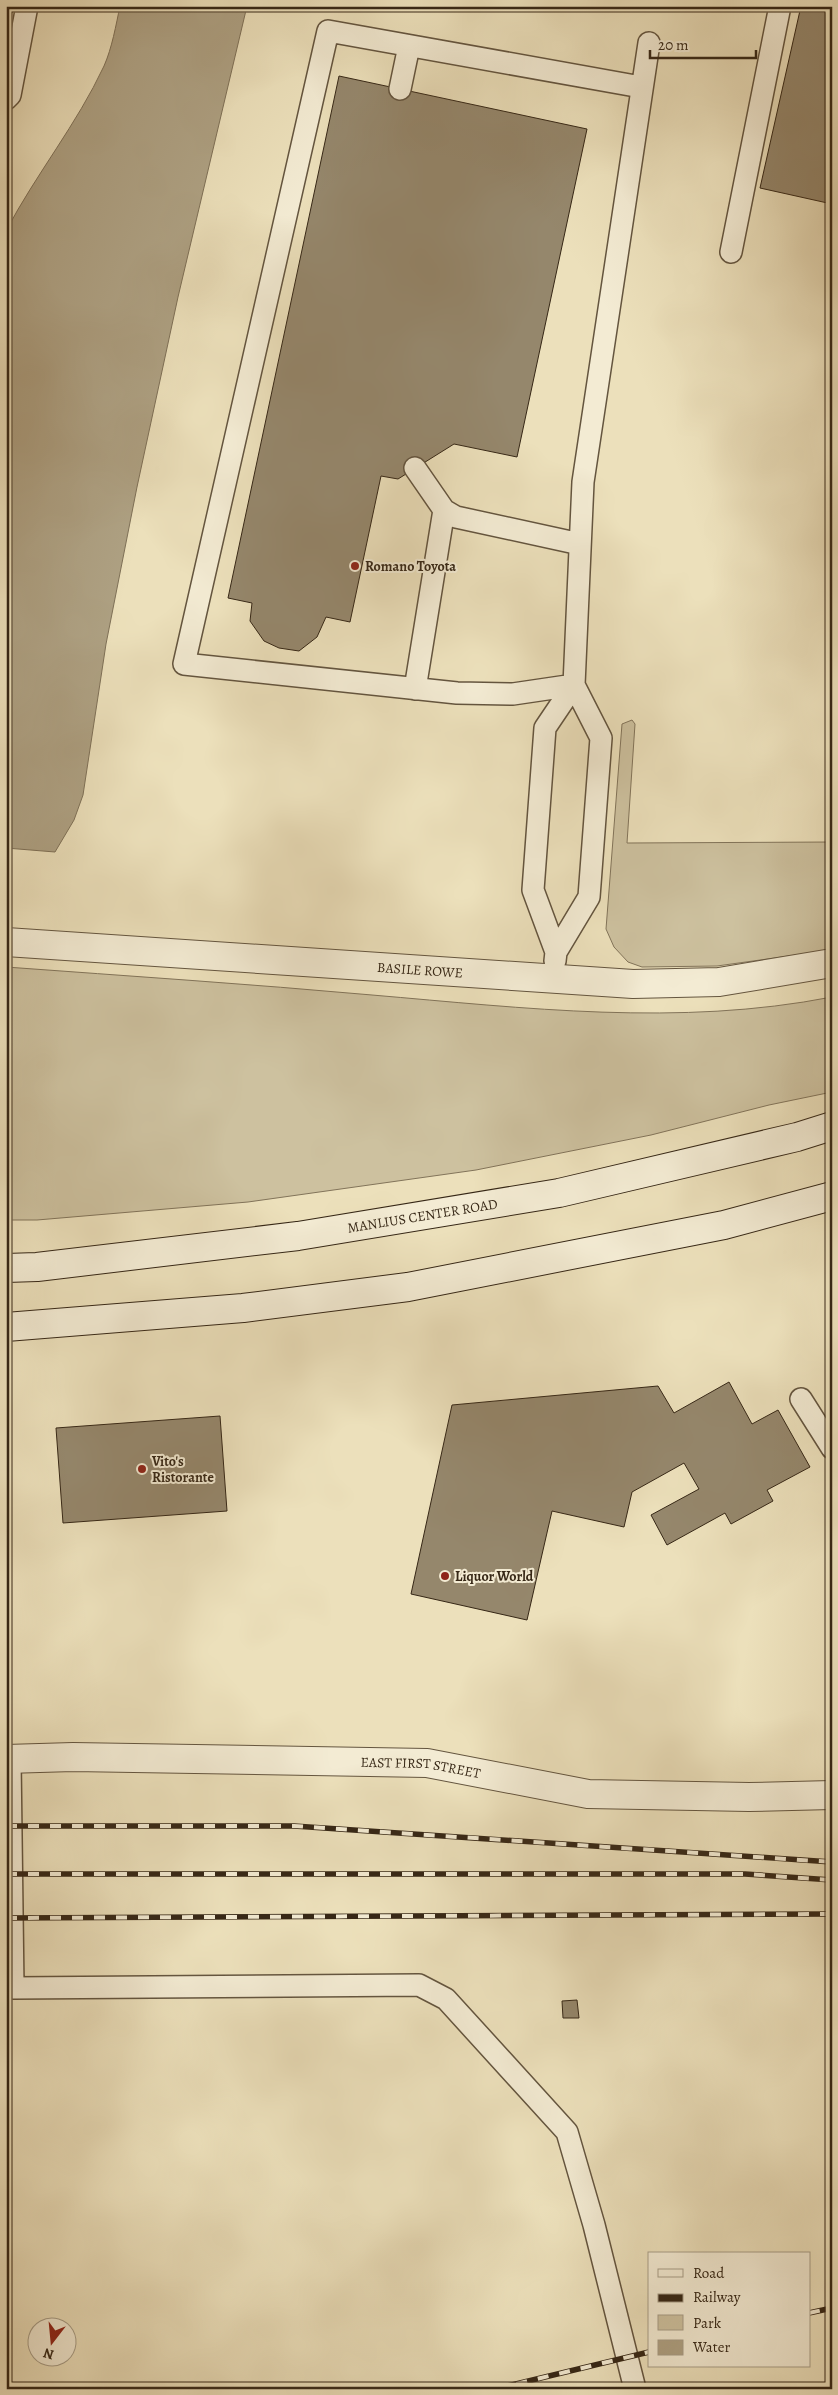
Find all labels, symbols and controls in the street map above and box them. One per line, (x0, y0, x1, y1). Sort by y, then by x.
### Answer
scale bar (650, 28, 757, 60)
text: 20 m (658, 35, 689, 55)
place label: Romano Toyota (365, 557, 456, 576)
marker: Romano Toyota (349, 560, 361, 572)
street label: BASILE ROWE (377, 958, 464, 983)
street label: MANLIUS CENTER ROAD (346, 1194, 499, 1238)
place label: Vito's Ristorante (151, 1452, 214, 1487)
marker: Vito's Ristorante (136, 1463, 148, 1475)
place label: Liquor World (455, 1567, 534, 1586)
marker: Liquor World (439, 1570, 451, 1582)
street label: EAST FIRST STREET (360, 1753, 482, 1783)
legend (648, 2252, 810, 2368)
text: Road (693, 2263, 725, 2283)
text: Railway (693, 2287, 741, 2307)
text: Park (693, 2313, 722, 2333)
north arrow (28, 2318, 78, 2368)
text: Water (692, 2337, 730, 2357)
text: N (41, 2343, 56, 2365)

